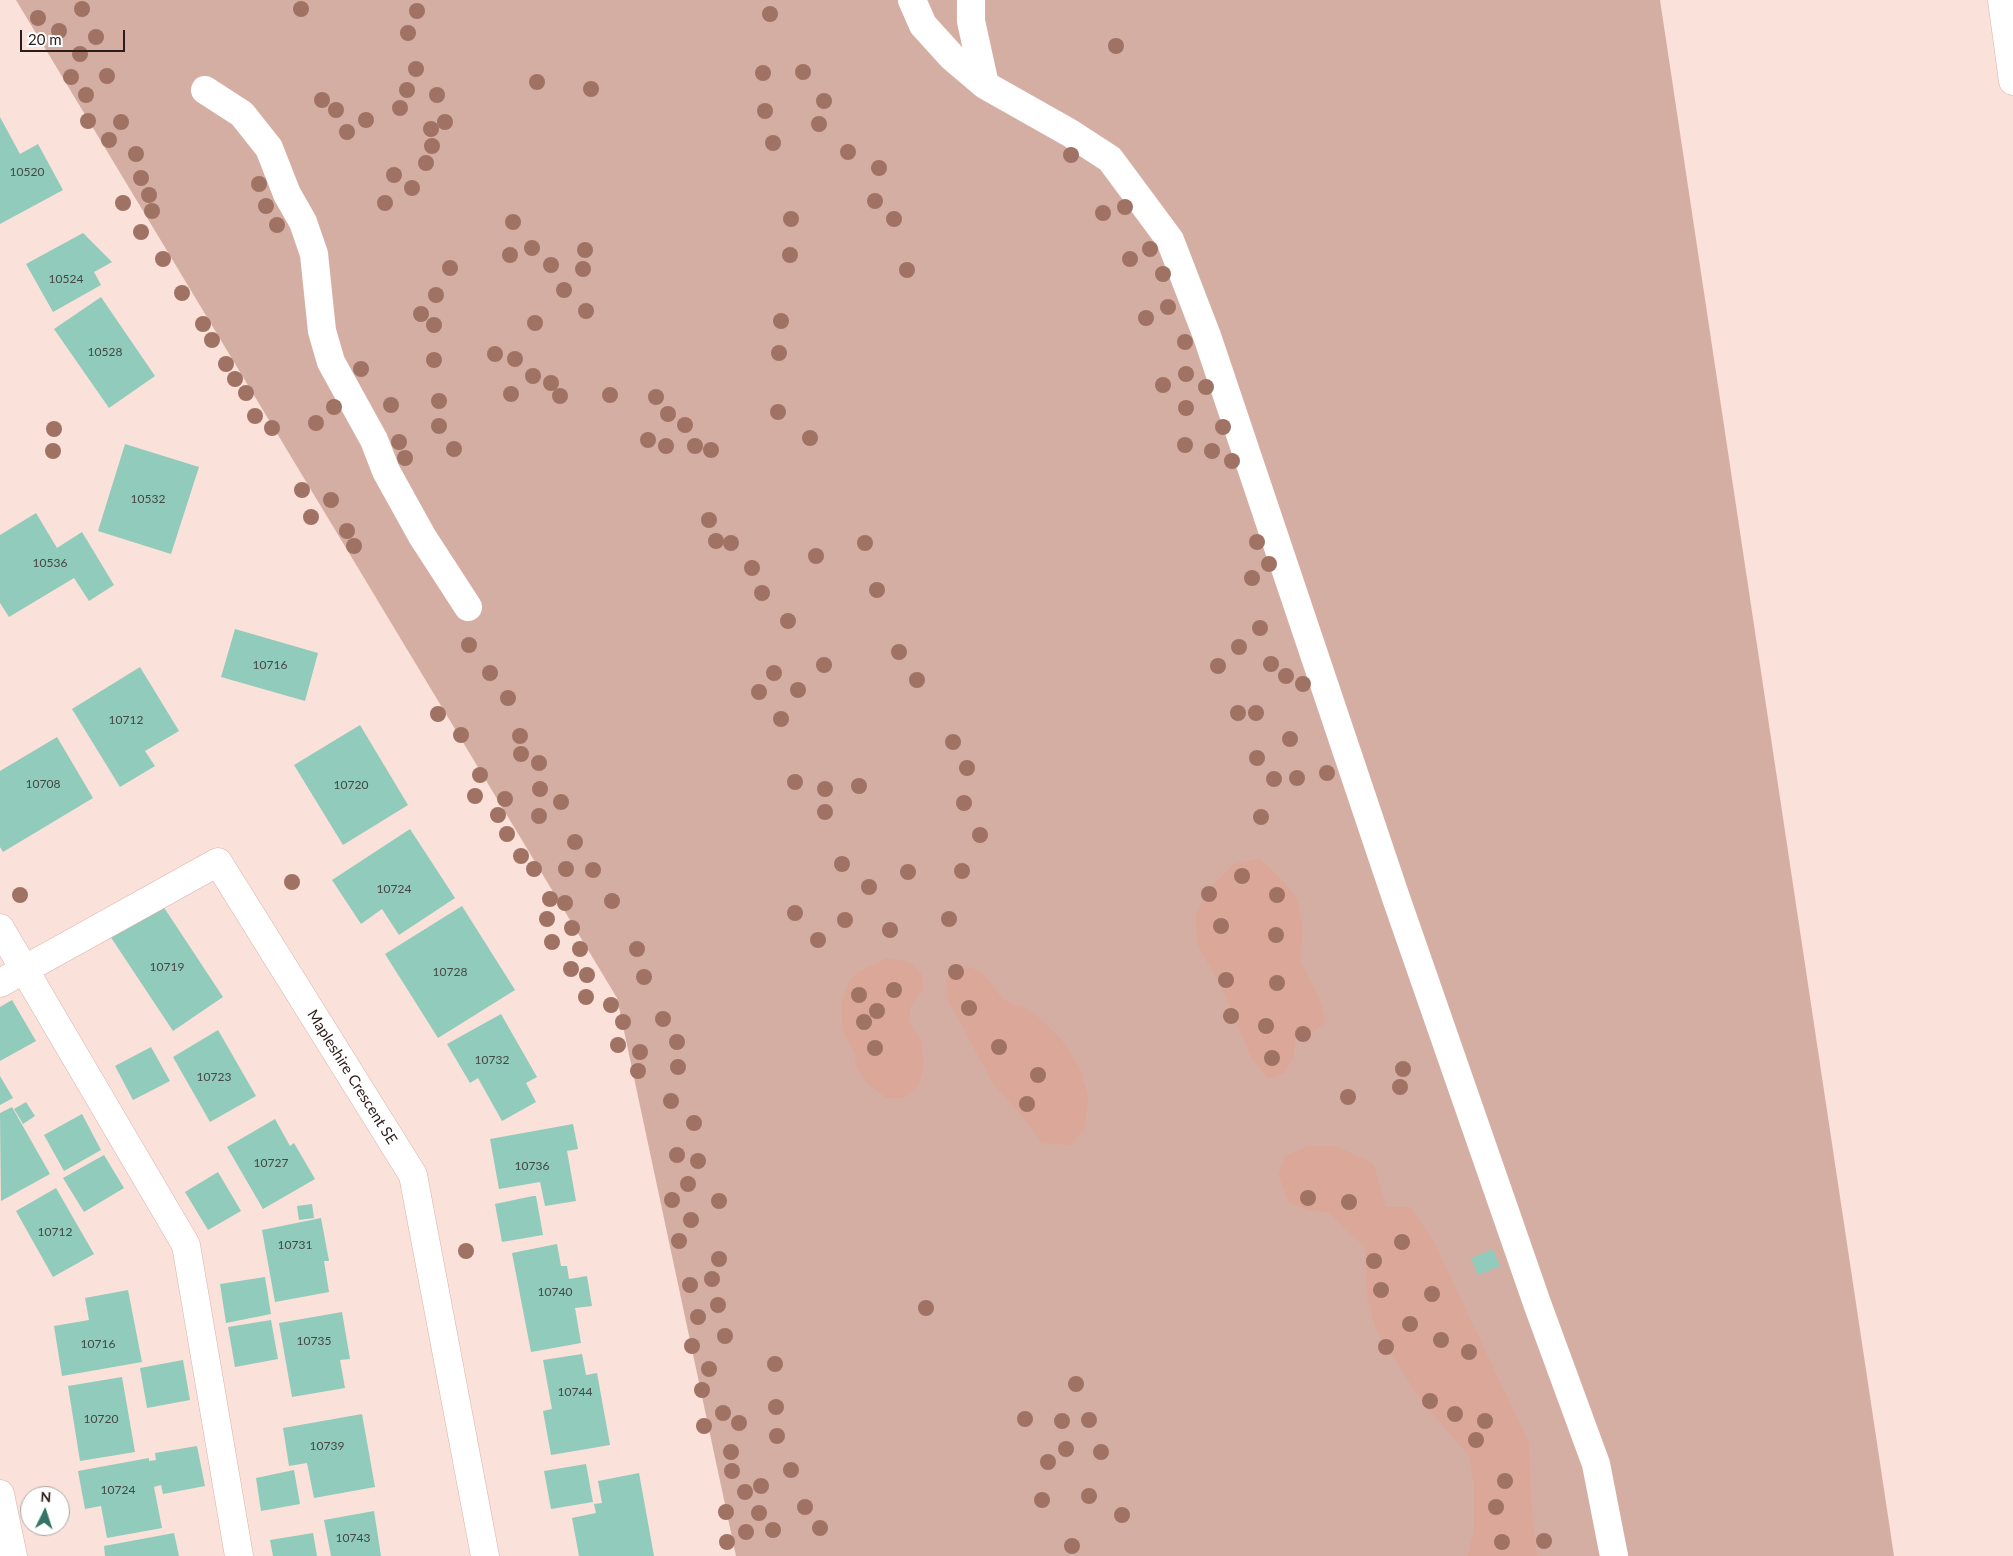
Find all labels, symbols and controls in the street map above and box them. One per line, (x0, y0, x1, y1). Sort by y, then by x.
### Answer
scale bar (22, 20, 128, 52)
text: 20 m (28, 30, 62, 48)
house number: 10520 (10, 165, 44, 179)
house number: 10524 (49, 272, 83, 286)
house number: 10528 (88, 345, 122, 359)
house number: 10532 (131, 492, 165, 506)
house number: 10536 (33, 556, 67, 570)
house number: 10716 (253, 658, 287, 672)
house number: 10712 (109, 713, 143, 727)
house number: 10708 (26, 777, 60, 791)
house number: 10720 (334, 778, 368, 792)
house number: 10724 (377, 882, 411, 896)
house number: 10719 (150, 960, 184, 974)
house number: 10728 (433, 965, 467, 979)
street label: Mapleshire Crescent SE (303, 1006, 401, 1148)
house number: 10732 (475, 1053, 509, 1067)
house number: 10723 (197, 1070, 231, 1084)
house number: 10727 (254, 1156, 288, 1170)
house number: 10736 (515, 1159, 549, 1173)
house number: 10712 (38, 1225, 72, 1239)
house number: 10731 (278, 1238, 312, 1252)
house number: 10740 (538, 1285, 572, 1299)
house number: 10735 (297, 1334, 331, 1348)
house number: 10716 (81, 1337, 115, 1351)
house number: 10744 (558, 1385, 592, 1399)
house number: 10720 (84, 1412, 118, 1426)
house number: 10739 (310, 1439, 344, 1453)
house number: 10724 (101, 1483, 135, 1497)
north arrow (20, 1486, 70, 1536)
text: N (40, 1488, 52, 1505)
house number: 10743 (336, 1531, 370, 1545)

